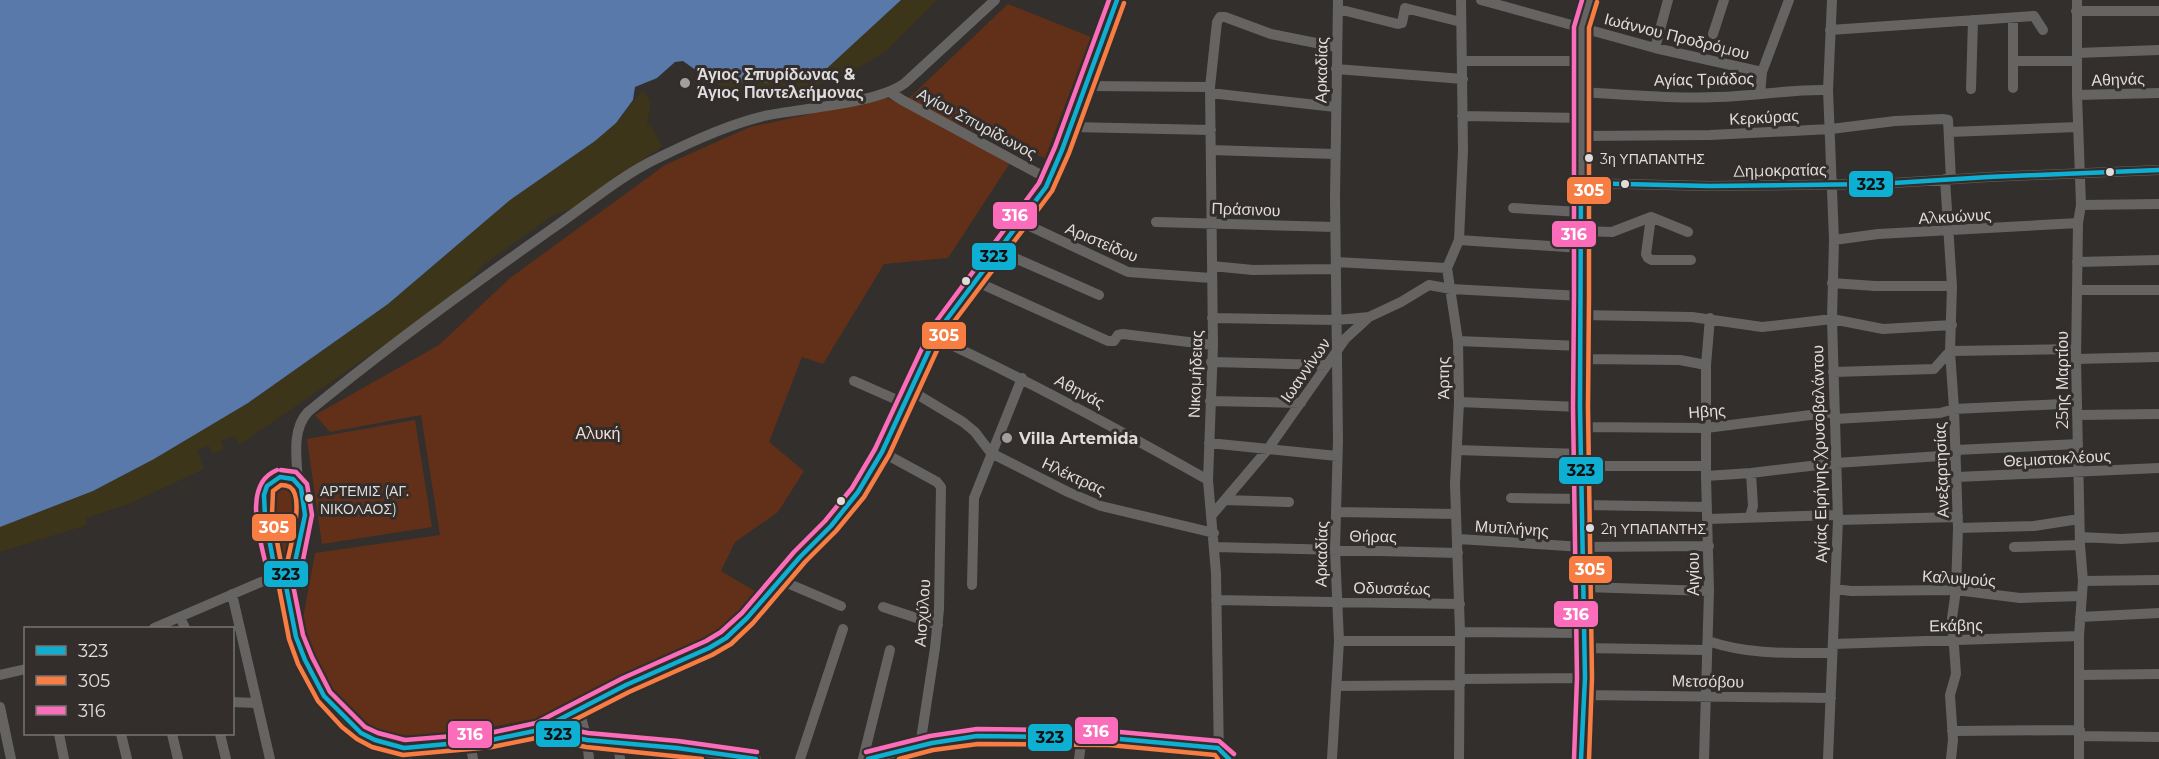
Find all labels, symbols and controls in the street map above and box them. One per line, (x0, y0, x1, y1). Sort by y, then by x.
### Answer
street label: Ιωάννου Προδρόμου (1602, 9, 1751, 64)
street label: Αρκαδίας (1311, 36, 1332, 103)
place label: Άγιος Σπυρίδωνας & Άγιος Παντελεήμονας (697, 65, 864, 102)
street label: Αγίας Τριάδος (1654, 69, 1755, 90)
street label: Αθηνάς (2091, 69, 2145, 90)
marker: Άγιος Σπυρίδωνας & Άγιος Παντελεήμονας (678, 76, 692, 90)
street label: Αγίου Σπυρίδωνος (914, 84, 1040, 163)
street label: Κερκύρας (1729, 106, 1800, 129)
place label: 3η ΥΠΑΠΑΝΤΗΣ (1600, 150, 1705, 168)
marker: 3η ΥΠΑΠΑΝΤΗΣ (1583, 152, 1595, 164)
street label: Δημοκρατίας (1733, 160, 1827, 181)
unlabelled marker (2104, 166, 2116, 178)
line badge: 323 (1848, 170, 1894, 198)
text: 323 (1856, 175, 1885, 194)
line badge: 305 (1566, 176, 1612, 205)
unlabelled marker (1619, 178, 1631, 190)
text: 305 (1573, 181, 1604, 200)
street label: Πράσινου (1211, 199, 1281, 220)
line badge: 316 (992, 201, 1038, 230)
street label: Αλκυώνυς (1918, 205, 1992, 228)
text: 316 (1001, 206, 1028, 225)
street label: Αριστείδου (1063, 219, 1141, 266)
line badge: 316 (1551, 220, 1597, 248)
text: 316 (1560, 225, 1587, 244)
line badge: 323 (971, 242, 1017, 271)
text: 323 (979, 247, 1008, 266)
unlabelled marker (960, 275, 972, 287)
line badge: 305 (921, 321, 967, 350)
text: 305 (928, 326, 959, 345)
street label: Νικομήδειας (1184, 329, 1207, 418)
street label: 25ης Μαρτίου (2053, 331, 2072, 429)
street label: Ιωαννίνων (1276, 334, 1334, 406)
street label: Αγίας Ειρήνης Χρυσοβαλάντου (1808, 345, 1831, 563)
street label: Άρτης (1434, 356, 1453, 399)
street label: Αθηνάς (1052, 371, 1108, 413)
street label: Ηβης (1688, 401, 1727, 422)
street label: Ανεξαρτησίας (1930, 421, 1953, 518)
park label: Αλυκή (576, 424, 621, 443)
place label: Villa Artemida (1018, 429, 1138, 448)
marker: Villa Artemida (1000, 431, 1014, 445)
street label: Θεμιστοκλέους (2003, 446, 2112, 471)
street label: Ηλέκτρας (1039, 454, 1109, 499)
line badge: 323 (1558, 456, 1604, 485)
text: 323 (1566, 461, 1595, 480)
place label: ΑΡΤΕΜΙΣ (ΑΓ. ΝΙΚΟΛΑΟΣ) (320, 482, 409, 518)
marker: ΑΡΤΕΜΙΣ (ΑΓ. ΝΙΚΟΛΑΟΣ) (303, 492, 315, 504)
unlabelled marker (835, 495, 847, 507)
line badge: 305 (251, 513, 297, 542)
street label: Μυτιλήνης (1474, 516, 1550, 541)
text: 305 (258, 518, 289, 537)
street label: Αρκαδίας (1311, 520, 1332, 587)
place label: 2η ΥΠΑΠΑΝΤΗΣ (1601, 520, 1706, 538)
marker: 2η ΥΠΑΠΑΝΤΗΣ (1584, 522, 1596, 534)
street label: Θήρας (1349, 527, 1397, 546)
street label: Αιγίου (1684, 552, 1703, 596)
line badge: 305 (1568, 555, 1613, 584)
line badge: 323 (263, 560, 309, 588)
text: 305 (1574, 560, 1605, 579)
text: 323 (271, 565, 300, 584)
street label: Καλυψούς (1921, 566, 1997, 591)
street label: Οδυσσέως (1353, 578, 1431, 599)
street label: Αισχύλου (911, 579, 934, 647)
line badge: 316 (1553, 600, 1599, 628)
text: 316 (1562, 605, 1589, 624)
street label: Εκάβης (1929, 616, 1983, 635)
legend (24, 627, 234, 735)
text: 323 (78, 640, 108, 662)
text: 305 (78, 670, 110, 692)
street label: Μετσόβου (1672, 671, 1744, 692)
text: 316 (78, 700, 106, 722)
line badge: 316 (1074, 716, 1119, 745)
line badge: 316 (447, 720, 493, 749)
line badge: 323 (535, 720, 581, 748)
text: 316 (1082, 722, 1109, 741)
line badge: 323 (1027, 723, 1073, 752)
text: 316 (456, 725, 483, 744)
text: 323 (543, 725, 572, 744)
text: 323 (1035, 728, 1064, 747)

